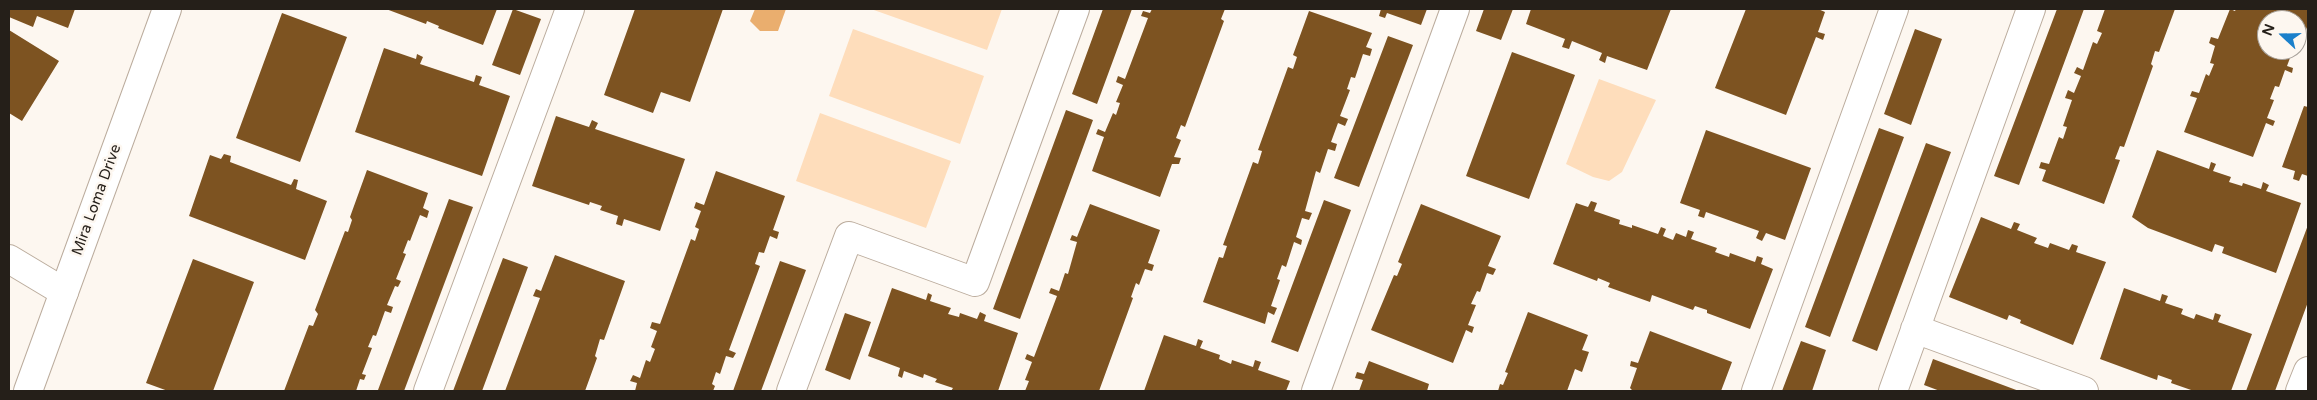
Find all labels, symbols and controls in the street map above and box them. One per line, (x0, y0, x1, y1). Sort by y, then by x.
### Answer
north arrow (2257, 10, 2307, 60)
text: N (2259, 22, 2278, 38)
street label: Mira Loma Drive (69, 142, 125, 258)

